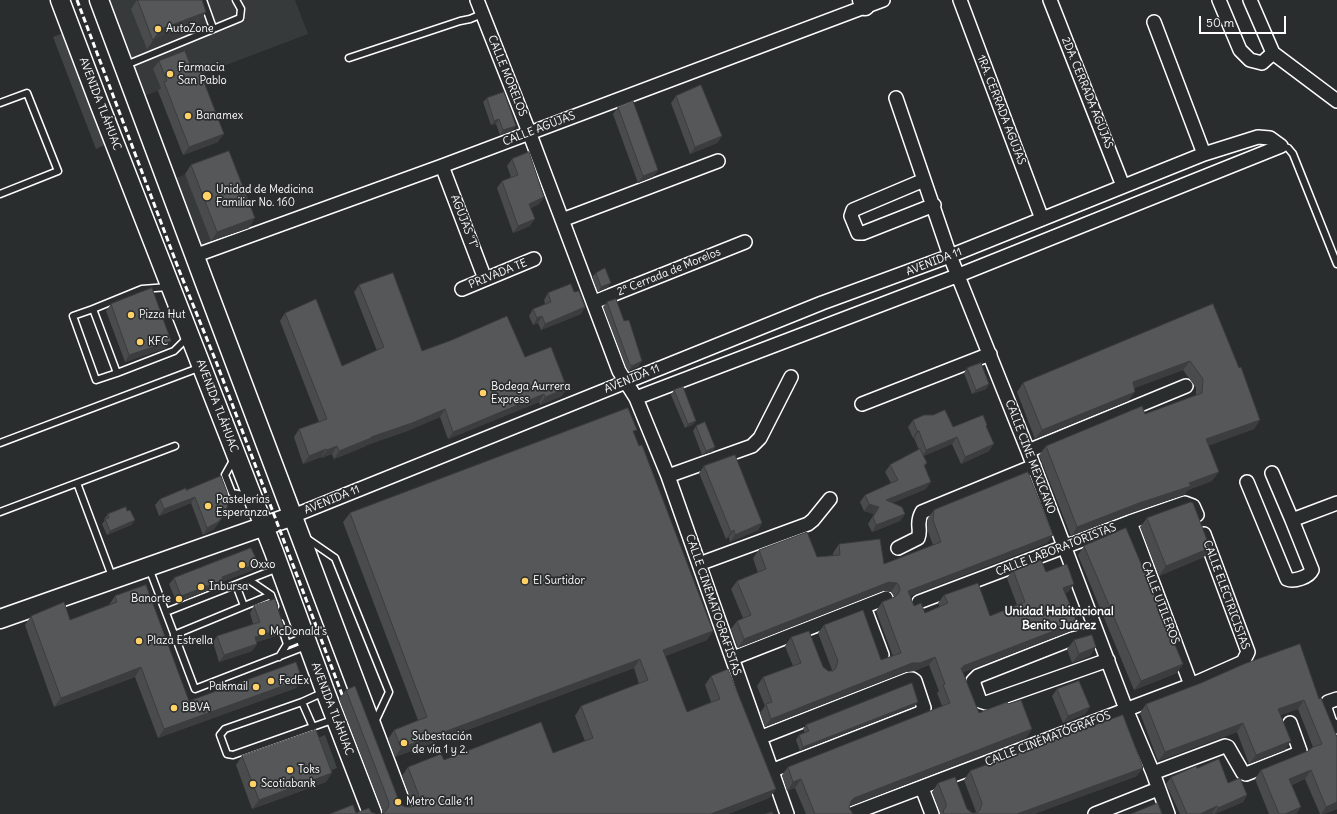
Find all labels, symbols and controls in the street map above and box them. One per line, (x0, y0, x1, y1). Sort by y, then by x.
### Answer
scale bar (1201, 8, 1288, 34)
text: 50 m (1206, 15, 1234, 30)
place label: AutoZone (166, 22, 214, 36)
marker: AutoZone (153, 24, 163, 34)
street label: CALLE MORELOS (485, 33, 529, 119)
street label: 2DA. CERRADA AGUJAS (1059, 35, 1115, 151)
street label: 1RA. CERRADA AGUJAS (974, 53, 1028, 167)
street label: AVENIDA TLÁHUAC (76, 56, 124, 152)
place label: Farmacia San Pablo (178, 61, 227, 87)
marker: Farmacia San Pablo (165, 69, 175, 79)
place label: Banamex (196, 109, 243, 123)
street label: CALLE AGUJAS (501, 109, 577, 149)
marker: Banamex (183, 111, 193, 121)
place label: Unidad de Medicina Familiar No. 160 (216, 183, 313, 209)
marker: Unidad de Medicina Familiar No. 160 (201, 190, 213, 202)
street label: AGUJAS "T" (448, 193, 480, 251)
street label: 2ª Cerrada de Morelos (615, 245, 723, 299)
street label: AVENIDA 11 (904, 245, 964, 279)
street label: PRIVADA TE (467, 256, 529, 292)
place label: Pizza Hut (139, 308, 185, 322)
marker: Pizza Hut (126, 310, 136, 320)
place label: KFC (148, 335, 168, 349)
marker: KFC (135, 337, 145, 347)
street label: AVENIDA TLÁHUAC (193, 358, 241, 454)
street label: AVENIDA 11 (602, 362, 662, 396)
place label: Bodega Aurrera Express (491, 380, 570, 406)
marker: Bodega Aurrera Express (478, 388, 488, 398)
street label: CALLE CINE MEXICANO (1002, 398, 1058, 516)
street label: AVENIDA 11 (302, 483, 362, 517)
place label: Pastelerías Esperanza (216, 493, 270, 519)
marker: Pastelerías Esperanza (203, 501, 213, 511)
street label: CALLE LABORATORISTAS (994, 521, 1118, 579)
street label: CALLE CINEMATOGRAFISTAS (683, 533, 743, 677)
street label: CALLE ELECTRICISTAS (1200, 539, 1252, 651)
place label: Oxxo (250, 558, 275, 572)
marker: Oxxo (237, 560, 247, 570)
street label: CALLE UTILEROS (1138, 560, 1182, 646)
place label: El Surtidor (533, 574, 585, 588)
marker: El Surtidor (520, 576, 530, 586)
place label: Inbursa (209, 580, 248, 594)
marker: Inbursa (196, 582, 206, 592)
place label: Banorte (131, 592, 171, 606)
marker: Banorte (174, 594, 184, 604)
district label: Unidad Habitacional Benito Juárez (1004, 605, 1114, 633)
place label: McDonald's (270, 625, 327, 639)
marker: McDonald's (257, 627, 267, 637)
place label: Plaza Estrella (147, 634, 213, 648)
marker: Plaza Estrella (134, 636, 144, 646)
street label: AVENIDA TLÁHUAC (308, 661, 356, 757)
place label: FedEx (279, 674, 309, 688)
marker: FedEx (266, 676, 276, 686)
place label: Pakmail (209, 680, 248, 694)
marker: Pakmail (251, 682, 261, 692)
place label: BBVA (182, 701, 210, 715)
marker: BBVA (169, 703, 179, 713)
street label: CALLE CINÉMATÓGRAFOS (983, 709, 1113, 769)
place label: Subestación de vía 1 y 2. (412, 730, 472, 756)
marker: Subestación de vía 1 y 2. (399, 738, 409, 748)
place label: Toks (298, 763, 320, 777)
marker: Toks (285, 765, 295, 775)
place label: Scotiabank (261, 777, 316, 791)
marker: Scotiabank (248, 779, 258, 789)
place label: Metro Calle 11 (406, 795, 473, 809)
marker: Metro Calle 11 (393, 797, 403, 807)

